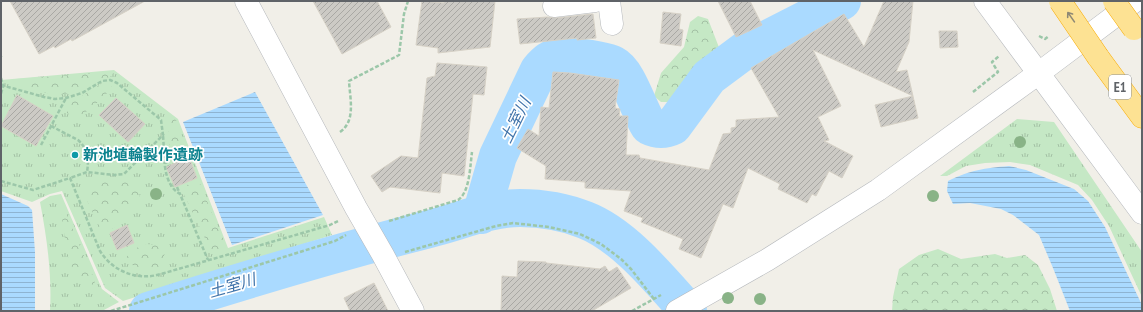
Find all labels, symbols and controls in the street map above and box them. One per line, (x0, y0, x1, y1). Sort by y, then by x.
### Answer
one-way arrow (1067, 12, 1075, 23)
road number: E1 (1109, 75, 1131, 99)
water label: 土室川 (495, 92, 535, 146)
place label: 新池埴輪製作遺跡 (83, 145, 203, 164)
marker: 新池埴輪製作遺跡 (70, 150, 80, 160)
water label: 土室川 (206, 268, 260, 301)

